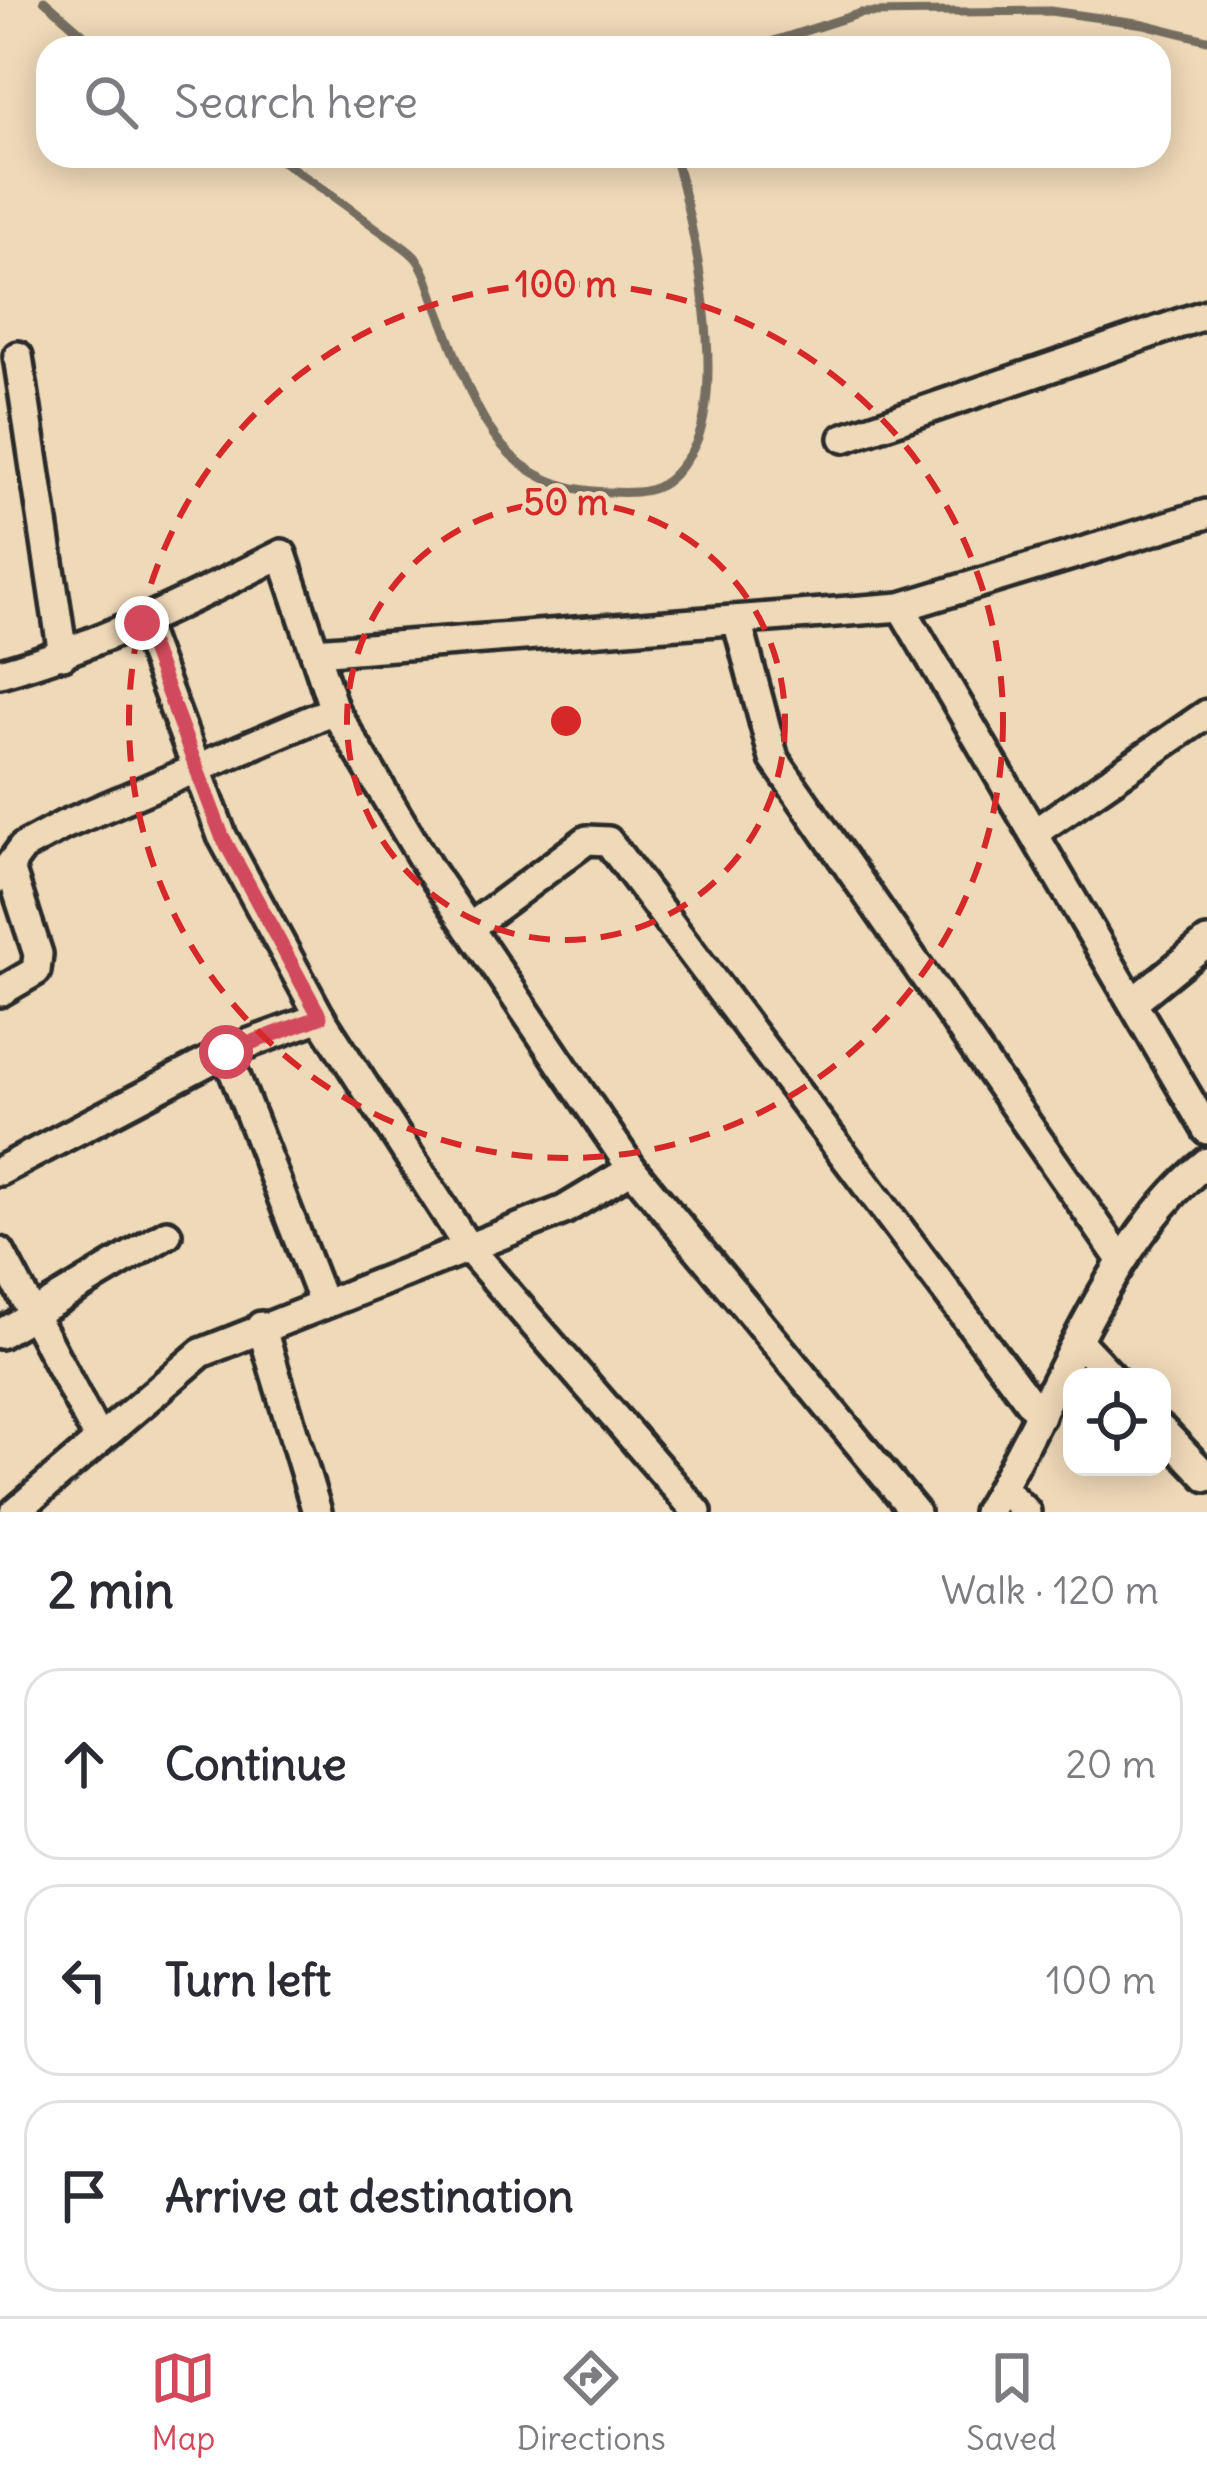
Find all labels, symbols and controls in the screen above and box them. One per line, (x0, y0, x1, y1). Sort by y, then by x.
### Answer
search box (36, 36, 1171, 168)
icon: search (78, 69, 144, 135)
text: Search here (174, 74, 418, 130)
text: 100 m (515, 262, 617, 307)
text: 50 m (524, 480, 608, 525)
route end (115, 596, 169, 650)
centre of rings (545, 700, 587, 742)
route start (199, 1025, 253, 1079)
map controls (1063, 1368, 1171, 1476)
button: locate (1063, 1368, 1171, 1476)
text: 2 min (48, 1558, 174, 1622)
text: Walk · 120 m (941, 1566, 1159, 1615)
icon: ahead (51, 1731, 117, 1797)
text: Continue (165, 1736, 347, 1792)
text: 20 m (1065, 1740, 1156, 1789)
icon: left (51, 1947, 117, 2013)
text: Turn left (165, 1952, 331, 2008)
text: 100 m (1046, 1956, 1156, 2005)
icon: arrive (51, 2163, 117, 2229)
text: Arrive at destination (165, 2168, 574, 2224)
tab: Map (150, 2345, 216, 2459)
tab: Directions (517, 2345, 666, 2459)
tab: Saved (966, 2345, 1057, 2459)

